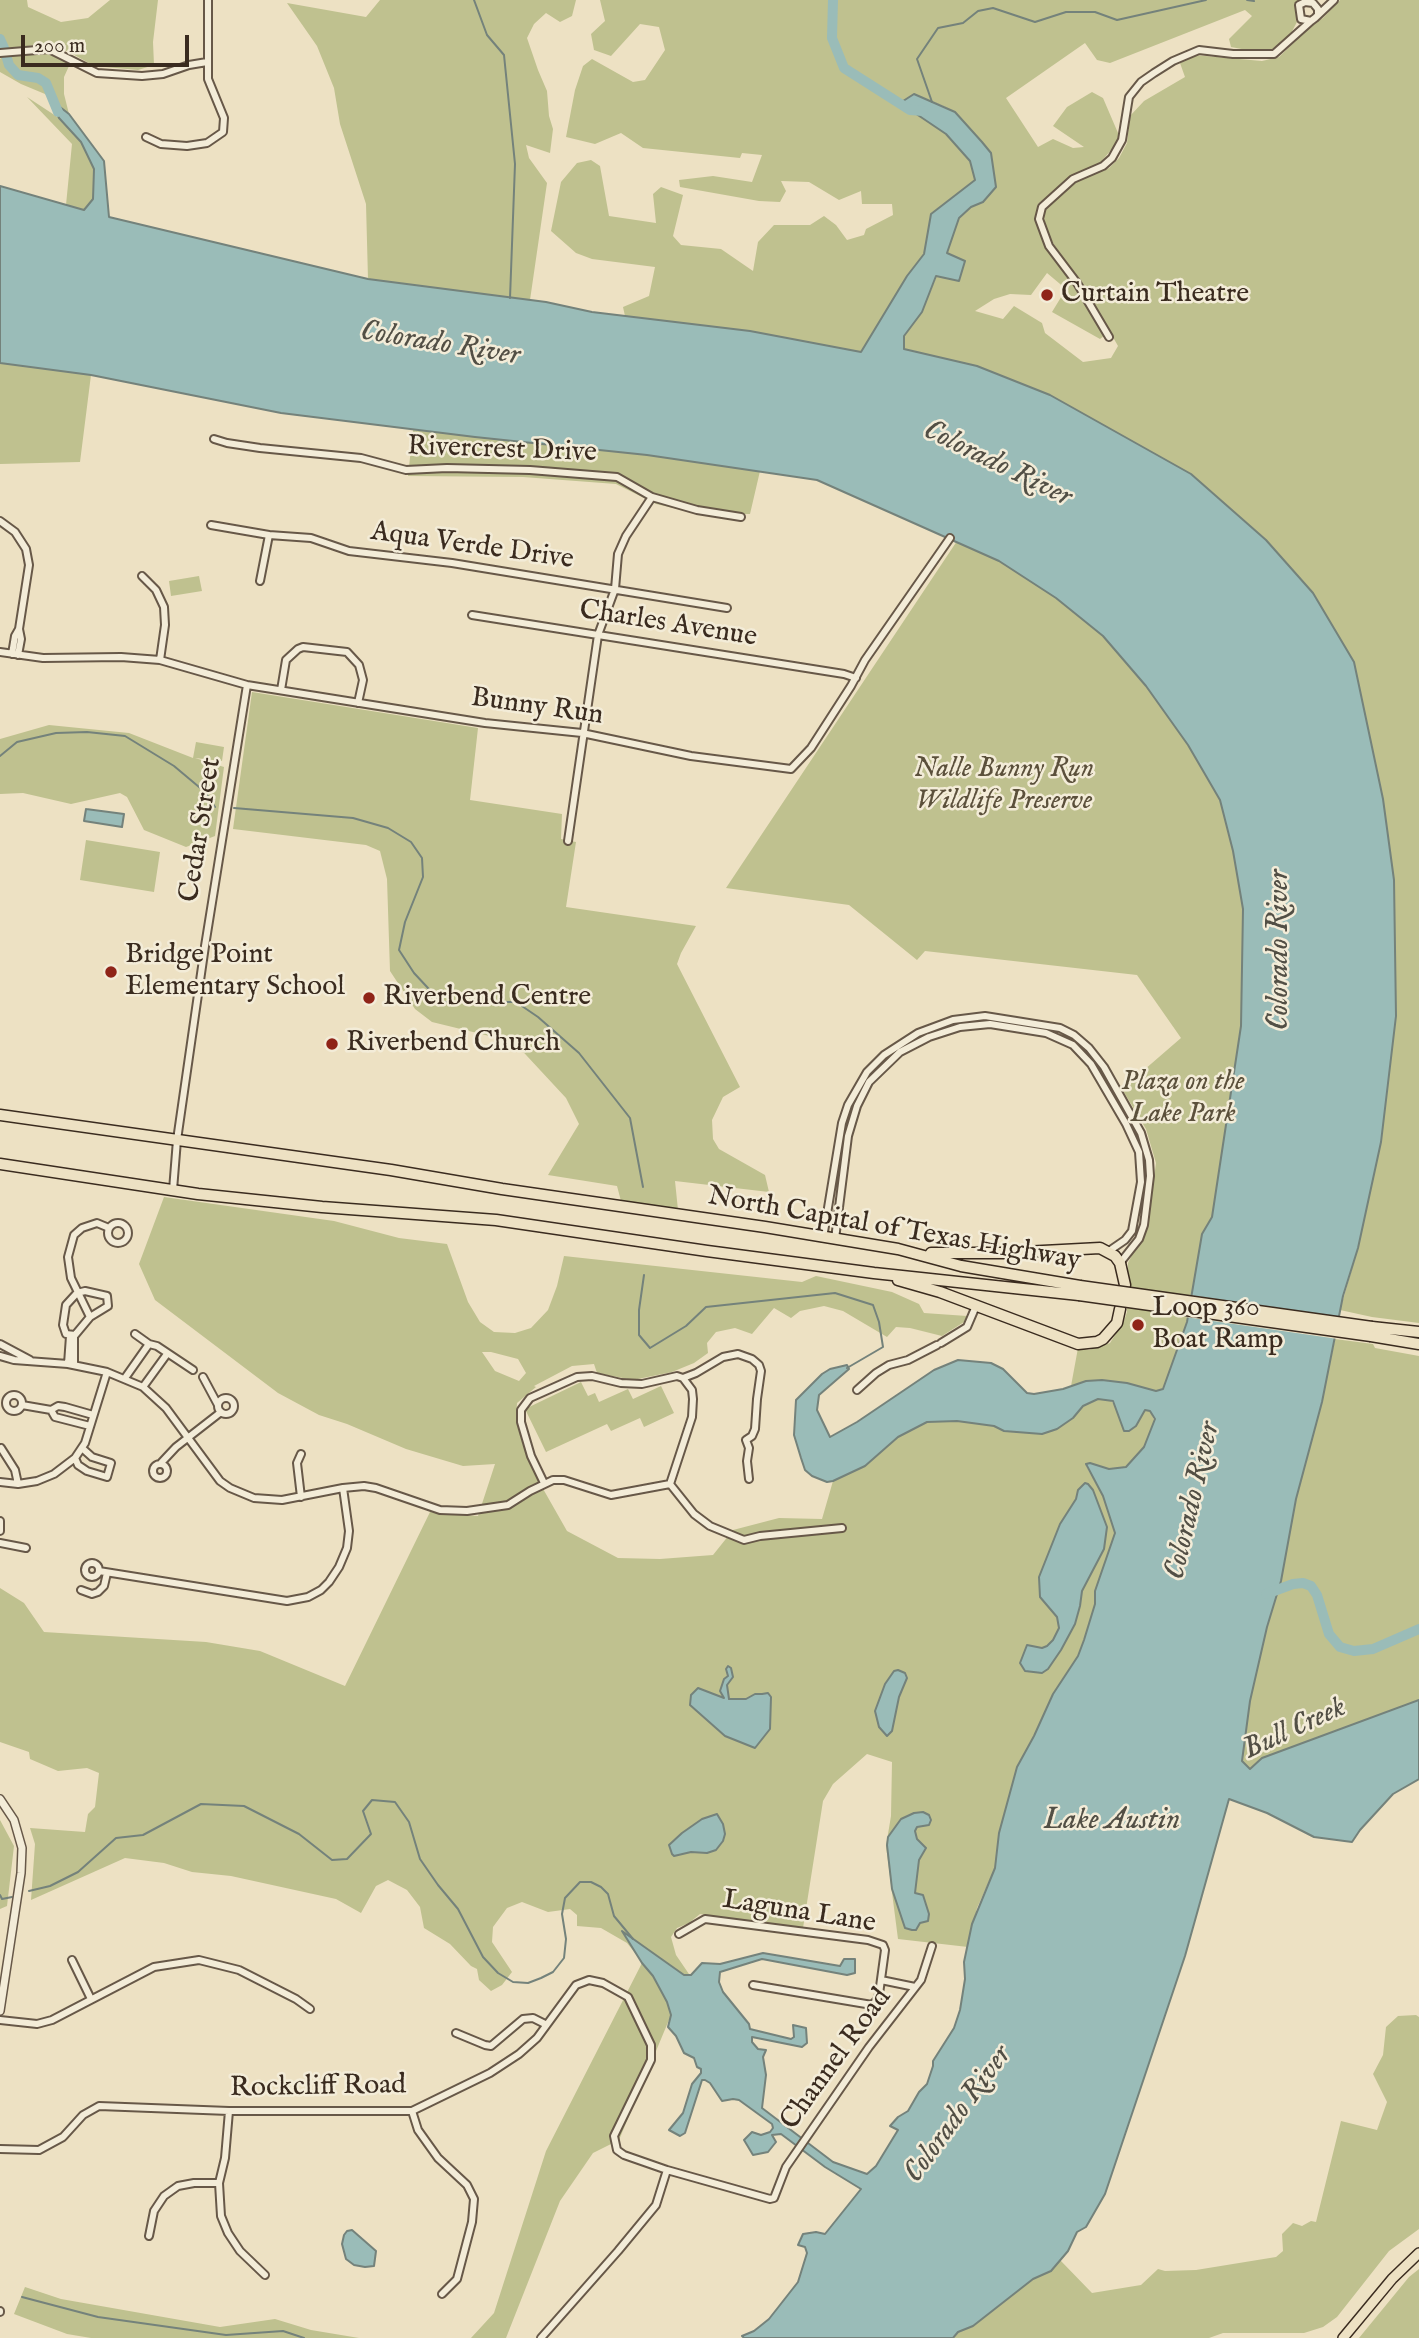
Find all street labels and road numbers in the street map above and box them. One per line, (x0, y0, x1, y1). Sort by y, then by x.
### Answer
street label: Rivercrest Drive (407, 431, 597, 471)
street label: Aqua Verde Drive (368, 516, 576, 578)
street label: Charles Avenue (577, 594, 759, 656)
street label: Bunny Run (469, 682, 605, 734)
street label: Cedar Street (174, 755, 230, 905)
street label: North Capital of Texas Highway (705, 1181, 1083, 1279)
street label: Laguna Lane (720, 1884, 878, 1942)
street label: Channel Road (774, 1983, 900, 2137)
street label: Rockcliff Road (230, 2070, 406, 2106)

